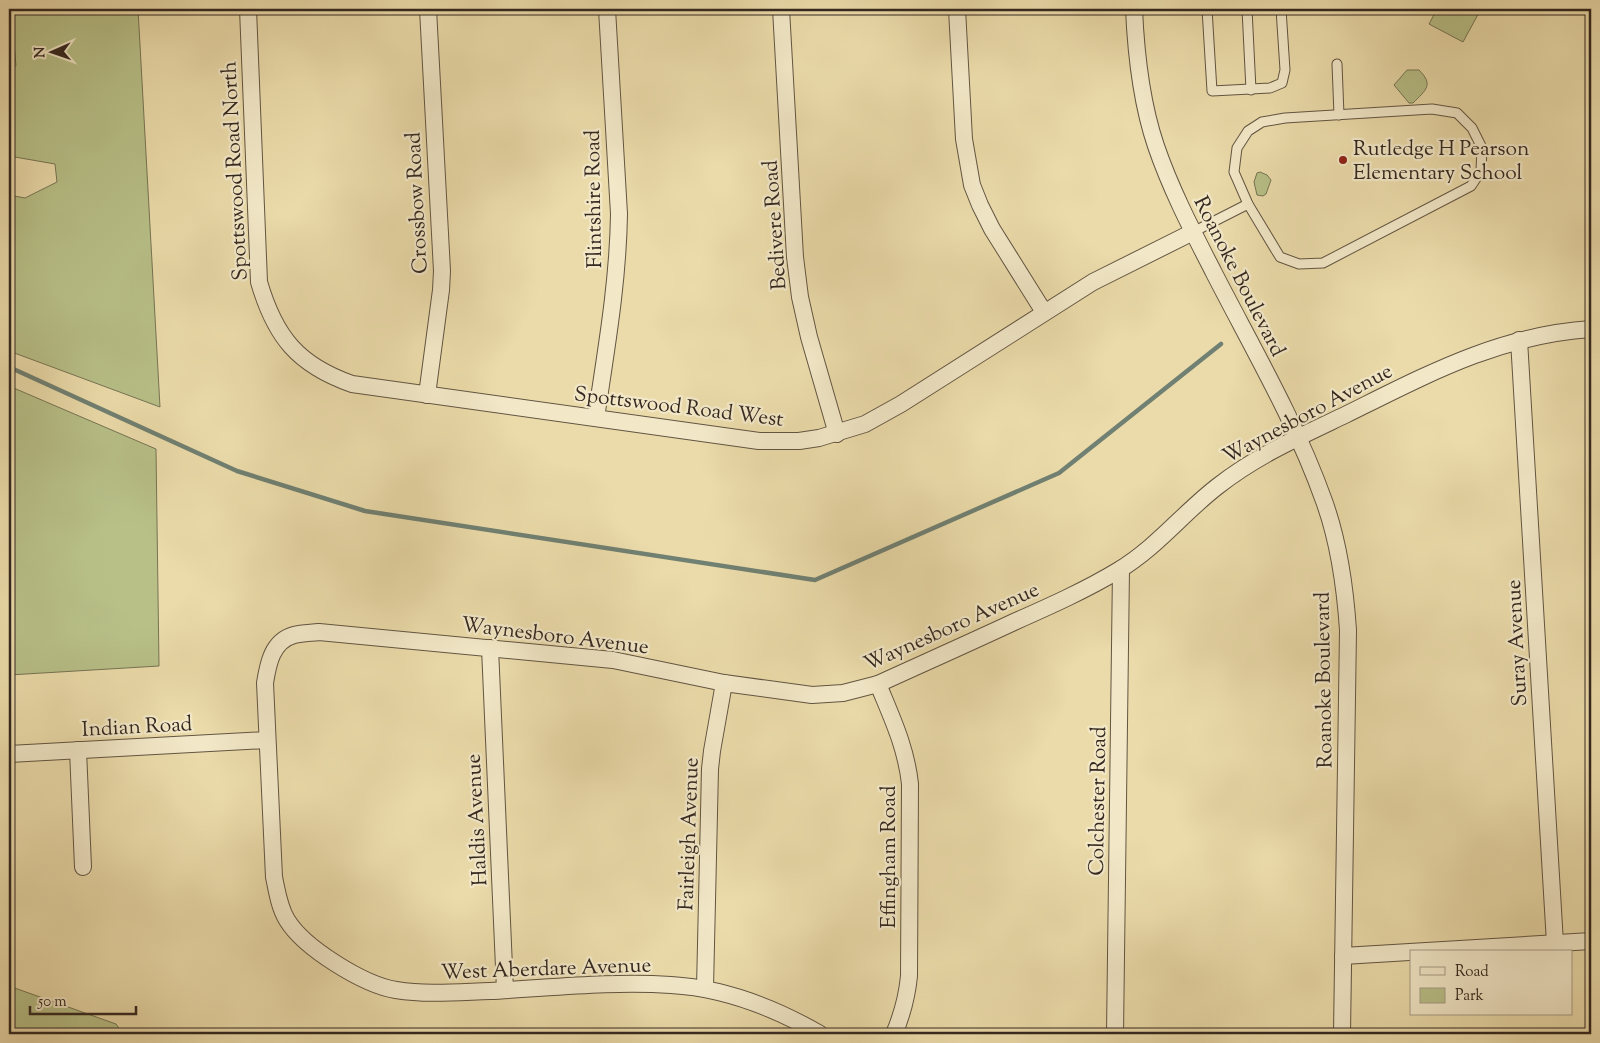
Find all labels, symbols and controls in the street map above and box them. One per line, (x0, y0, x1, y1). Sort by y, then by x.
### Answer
north arrow (28, 28, 78, 78)
text: N (31, 46, 51, 58)
street label: Spottswood Road North (215, 60, 257, 281)
street label: Flintshire Road (579, 129, 611, 269)
street label: Crossbow Road (399, 131, 437, 275)
place label: Rutledge H Pearson Elementary School (1353, 135, 1529, 189)
marker: Rutledge H Pearson Elementary School (1337, 154, 1349, 166)
street label: Bedivere Road (756, 159, 796, 291)
street label: Roanoke Boulevard (1185, 191, 1292, 362)
street label: Waynesboro Avenue (1217, 357, 1398, 472)
street label: Spottswood Road West (572, 380, 785, 436)
street label: Waynesboro Avenue (859, 576, 1044, 680)
street label: Suray Avenue (1500, 579, 1536, 707)
street label: Roanoke Boulevard (1308, 591, 1342, 769)
street label: Waynesboro Avenue (459, 611, 650, 663)
street label: Indian Road (81, 710, 193, 746)
street label: Colchester Road (1083, 726, 1115, 876)
street label: Haldis Avenue (460, 753, 496, 887)
street label: Fairleigh Avenue (672, 757, 708, 911)
street label: Effingham Road (875, 785, 905, 929)
legend (1410, 950, 1572, 1016)
street label: West Aberdare Avenue (440, 951, 652, 989)
text: Road (1455, 962, 1489, 983)
scale bar (30, 983, 136, 1015)
text: Park (1455, 986, 1484, 1007)
text: 50 m (37, 992, 67, 1013)

